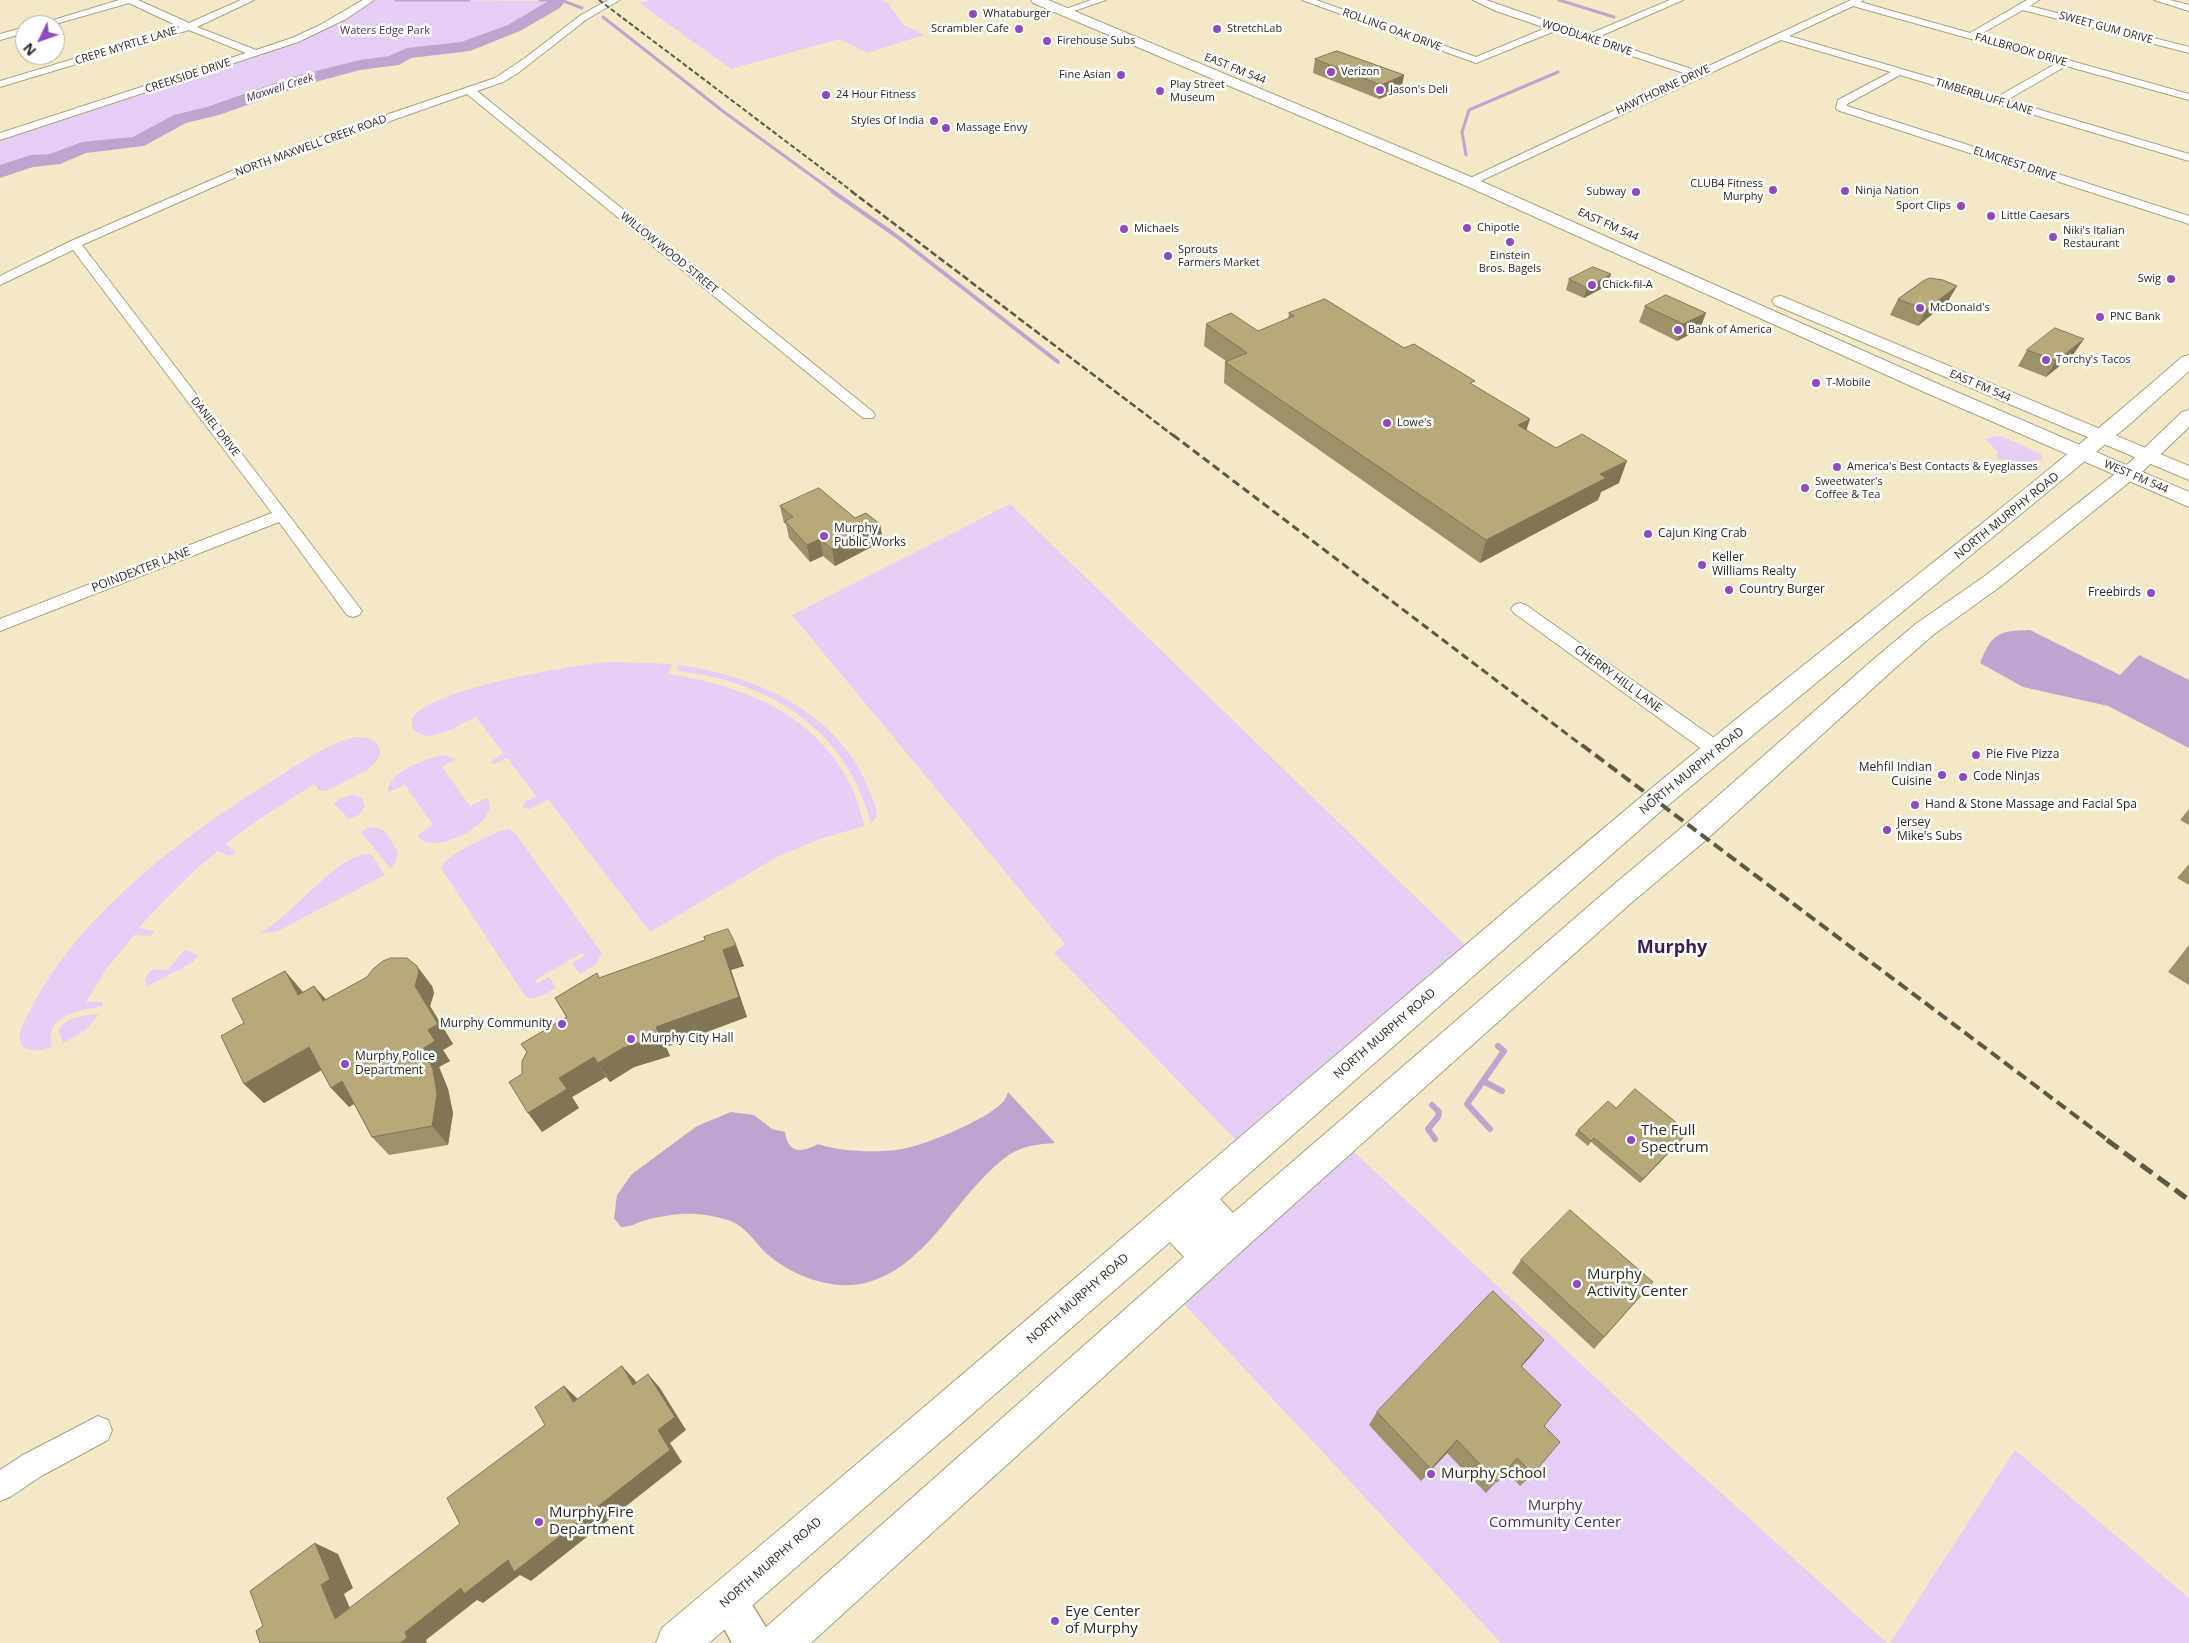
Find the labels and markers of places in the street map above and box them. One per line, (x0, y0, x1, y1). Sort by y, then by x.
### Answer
place label: Whataburger (983, 7, 1051, 21)
marker: Whataburger (967, 8, 979, 20)
place label: Scrambler Cafe (931, 22, 1009, 36)
place label: StretchLab (1227, 22, 1282, 36)
marker: Scrambler Cafe (1013, 23, 1025, 35)
marker: StretchLab (1211, 23, 1223, 35)
place label: Firehouse Subs (1057, 34, 1135, 48)
marker: Firehouse Subs (1041, 35, 1053, 47)
place label: Verizon (1341, 65, 1380, 79)
marker: Verizon (1325, 66, 1337, 78)
place label: Fine Asian (1059, 68, 1111, 82)
marker: Fine Asian (1115, 69, 1127, 81)
place label: Play Street Museum (1170, 78, 1225, 104)
place label: Jason's Deli (1390, 83, 1448, 97)
marker: Jason's Deli (1374, 84, 1386, 96)
marker: Play Street Museum (1154, 85, 1166, 97)
place label: 24 Hour Fitness (836, 88, 916, 102)
marker: 24 Hour Fitness (820, 89, 832, 101)
place label: Styles Of India (851, 114, 924, 128)
marker: Styles Of India (928, 115, 940, 127)
place label: Massage Envy (956, 121, 1027, 135)
marker: Massage Envy (940, 122, 952, 134)
place label: CLUB4 Fitness Murphy (1690, 177, 1763, 203)
marker: CLUB4 Fitness Murphy (1767, 184, 1779, 196)
place label: Ninja Nation (1855, 184, 1919, 198)
place label: Subway (1586, 185, 1626, 199)
marker: Ninja Nation (1839, 185, 1851, 197)
marker: Subway (1630, 186, 1642, 198)
place label: Sport Clips (1896, 199, 1951, 213)
marker: Sport Clips (1955, 200, 1967, 212)
place label: Little Caesars (2001, 209, 2069, 223)
marker: Little Caesars (1985, 210, 1997, 222)
place label: Chipotle (1477, 221, 1520, 235)
place label: Michaels (1134, 222, 1179, 236)
marker: Chipotle (1461, 222, 1473, 234)
marker: Michaels (1118, 223, 1130, 235)
place label: Niki's Italian Restaurant (2063, 224, 2125, 250)
marker: Niki's Italian Restaurant (2047, 231, 2059, 243)
marker: Einstein Bros. Bagels (1504, 236, 1516, 248)
place label: Sprouts Farmers Market (1178, 243, 1260, 269)
place label: Einstein Bros. Bagels (1479, 249, 1541, 275)
marker: Sprouts Farmers Market (1162, 250, 1174, 262)
place label: Swig (2138, 272, 2161, 286)
marker: Swig (2165, 273, 2177, 285)
place label: Chick-fil-A (1602, 278, 1653, 292)
marker: Chick-fil-A (1586, 279, 1598, 291)
place label: McDonald's (1930, 301, 1990, 315)
marker: McDonald's (1914, 302, 1926, 314)
place label: PNC Bank (2110, 310, 2160, 324)
marker: PNC Bank (2094, 311, 2106, 323)
place label: Bank of America (1688, 323, 1772, 337)
marker: Bank of America (1672, 324, 1684, 336)
place label: Torchy's Tacos (2056, 353, 2131, 367)
marker: Torchy's Tacos (2040, 354, 2052, 366)
place label: T-Mobile (1826, 376, 1871, 390)
marker: T-Mobile (1810, 377, 1822, 389)
place label: Lowe's (1397, 416, 1432, 430)
marker: Lowe's (1381, 417, 1393, 429)
place label: America's Best Contacts & Eyeglasses (1847, 460, 2038, 474)
marker: America's Best Contacts & Eyeglasses (1831, 461, 1843, 473)
place label: Sweetwater's Coffee & Tea (1815, 475, 1883, 501)
marker: Sweetwater's Coffee & Tea (1799, 482, 1811, 494)
place label: Murphy Public Works (834, 522, 906, 550)
place label: Cajun King Crab (1658, 527, 1747, 541)
marker: Cajun King Crab (1642, 528, 1654, 540)
marker: Murphy Public Works (818, 530, 830, 542)
place label: Keller Williams Realty (1712, 551, 1796, 579)
marker: Keller Williams Realty (1696, 559, 1708, 571)
place label: Country Burger (1739, 583, 1825, 597)
marker: Country Burger (1723, 584, 1735, 596)
place label: Freebirds (2088, 586, 2141, 600)
marker: Freebirds (2145, 587, 2157, 599)
place label: Pie Five Pizza (1986, 748, 2059, 762)
marker: Pie Five Pizza (1970, 749, 1982, 761)
place label: Mehfil Indian Cuisine (1859, 761, 1932, 789)
marker: Mehfil Indian Cuisine (1936, 769, 1948, 781)
place label: Code Ninjas (1973, 770, 2040, 784)
marker: Code Ninjas (1957, 771, 1969, 783)
place label: Hand & Stone Massage and Facial Spa (1925, 798, 2137, 812)
marker: Hand & Stone Massage and Facial Spa (1909, 799, 1921, 811)
place label: Jersey Mike's Subs (1897, 816, 1962, 844)
marker: Jersey Mike's Subs (1881, 824, 1893, 836)
place label: Murphy Community (440, 1017, 552, 1031)
marker: Murphy Community (556, 1018, 568, 1030)
place label: Murphy City Hall (641, 1032, 733, 1046)
marker: Murphy City Hall (625, 1033, 637, 1045)
place label: Murphy Police Department (355, 1050, 435, 1078)
marker: Murphy Police Department (339, 1058, 351, 1070)
place label: The Full Spectrum (1641, 1122, 1709, 1157)
marker: The Full Spectrum (1625, 1134, 1637, 1146)
place label: Murphy Activity Center (1587, 1266, 1688, 1301)
marker: Murphy Activity Center (1571, 1278, 1583, 1290)
place label: Murphy School (1441, 1465, 1546, 1483)
marker: Murphy School (1425, 1468, 1437, 1480)
place label: Murphy Fire Department (549, 1504, 634, 1539)
marker: Murphy Fire Department (533, 1516, 545, 1528)
place label: Eye Center of Murphy (1065, 1603, 1140, 1638)
marker: Eye Center of Murphy (1049, 1615, 1061, 1627)

